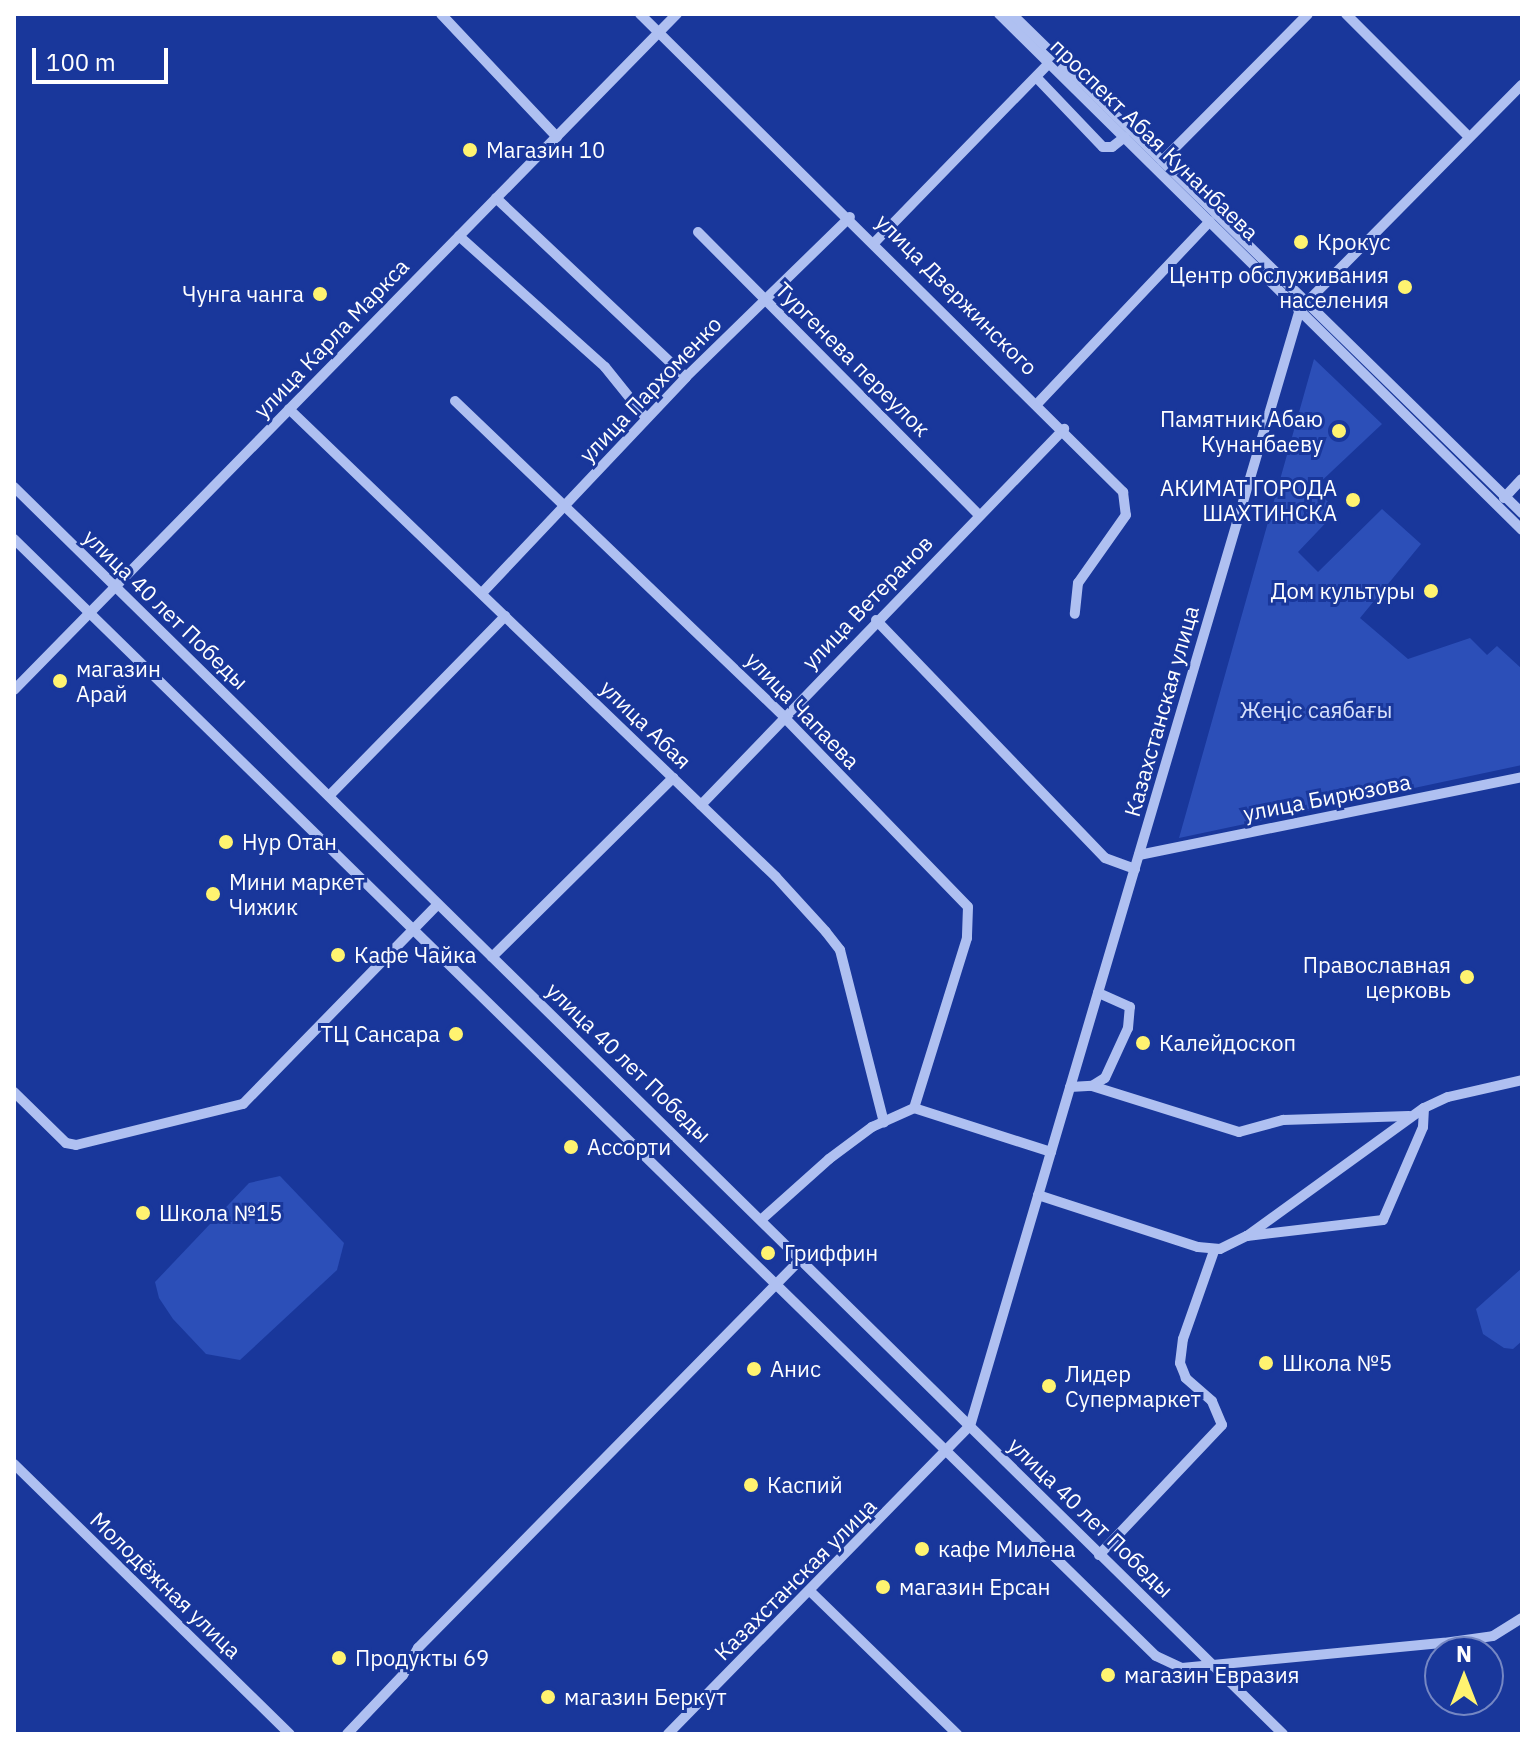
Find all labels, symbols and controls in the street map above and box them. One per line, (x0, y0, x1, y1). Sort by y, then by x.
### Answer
scale bar (36, 32, 172, 82)
street label: проспект Абая Кунанбаева (1045, 33, 1265, 245)
text: 100 m (46, 46, 116, 78)
place label: Магазин 10 (486, 137, 605, 163)
marker: Магазин 10 (461, 141, 479, 159)
street label: улица Дзержинского (871, 208, 1043, 380)
place label: Крокус (1317, 229, 1390, 255)
marker: Крокус (1292, 233, 1310, 251)
street label: улица Карла Маркса (248, 253, 414, 423)
place label: Центр обслуживания населения (1169, 261, 1389, 312)
street label: Тургенева переулок (770, 276, 936, 442)
marker: Центр обслуживания населения (1396, 278, 1414, 296)
place label: Чунга чанга (182, 281, 304, 307)
marker: Чунга чанга (311, 285, 329, 303)
street label: улица Пархоменко (573, 310, 727, 468)
place label: Памятник Абаю Кунанбаеву (1160, 405, 1323, 456)
marker: Памятник Абаю Кунанбаеву (1330, 422, 1348, 440)
place label: АКИМАТ ГОРОДА ШАХТИНСКА (1160, 474, 1337, 526)
marker: АКИМАТ ГОРОДА ШАХТИНСКА (1344, 491, 1362, 509)
street label: улица 40 лет Победы (78, 524, 254, 694)
street label: улица Ветеранов (796, 529, 938, 675)
place label: Дом культуры (1271, 578, 1415, 604)
marker: Дом культуры (1422, 582, 1440, 600)
street label: Казахстанская улица (1118, 602, 1204, 820)
street label: улица Чапаева (741, 646, 865, 774)
place label: магазин Арай (76, 655, 161, 706)
marker: магазин Арай (51, 672, 69, 690)
street label: улица Абая (595, 674, 697, 774)
park label: Жеңіс саябағы (1240, 697, 1392, 723)
street label: улица Бирюзова (1241, 768, 1413, 826)
place label: Нур Отан (242, 829, 337, 855)
marker: Нур Отан (217, 833, 235, 851)
place label: Мини маркет Чижик (229, 868, 365, 920)
marker: Мини маркет Чижик (204, 885, 222, 903)
place label: Кафе Чайка (354, 942, 477, 968)
marker: Кафе Чайка (329, 946, 347, 964)
place label: Православная церковь (1303, 951, 1451, 1002)
marker: Православная церковь (1458, 968, 1476, 986)
street label: улица 40 лет Победы (541, 977, 717, 1147)
place label: ТЦ Сансара (320, 1021, 440, 1047)
marker: ТЦ Сансара (447, 1025, 465, 1043)
place label: Калейдоскоп (1159, 1030, 1296, 1056)
marker: Калейдоскоп (1134, 1034, 1152, 1052)
place label: Ассорти (587, 1134, 671, 1160)
marker: Ассорти (562, 1138, 580, 1156)
place label: Школа №15 (159, 1200, 282, 1226)
marker: Школа №15 (134, 1204, 152, 1222)
place label: Гриффин (784, 1240, 878, 1266)
marker: Гриффин (759, 1244, 777, 1262)
place label: Школа №5 (1282, 1350, 1392, 1376)
marker: Школа №5 (1257, 1354, 1275, 1372)
place label: Анис (770, 1356, 821, 1382)
marker: Анис (745, 1360, 763, 1378)
place label: Лидер Супермаркет (1065, 1360, 1201, 1412)
marker: Лидер Супермаркет (1040, 1377, 1058, 1395)
street label: улица 40 лет Победы (1003, 1432, 1179, 1602)
place label: Каспий (767, 1472, 843, 1498)
marker: Каспий (742, 1476, 760, 1494)
street label: Казахстанская улица (708, 1492, 882, 1666)
street label: Молодёжная улица (85, 1506, 247, 1664)
place label: кафе Милена (938, 1536, 1075, 1562)
marker: кафе Милена (913, 1540, 931, 1558)
place label: магазин Ерсан (899, 1574, 1050, 1600)
marker: магазин Ерсан (874, 1578, 892, 1596)
north arrow (1424, 1636, 1504, 1716)
text: N (1456, 1639, 1472, 1668)
place label: Продукты 69 (355, 1645, 489, 1671)
marker: Продукты 69 (330, 1649, 348, 1667)
place label: магазин Евразия (1124, 1662, 1299, 1688)
marker: магазин Евразия (1099, 1666, 1117, 1684)
place label: магазин Беркут (564, 1684, 727, 1710)
marker: магазин Беркут (539, 1688, 557, 1706)

